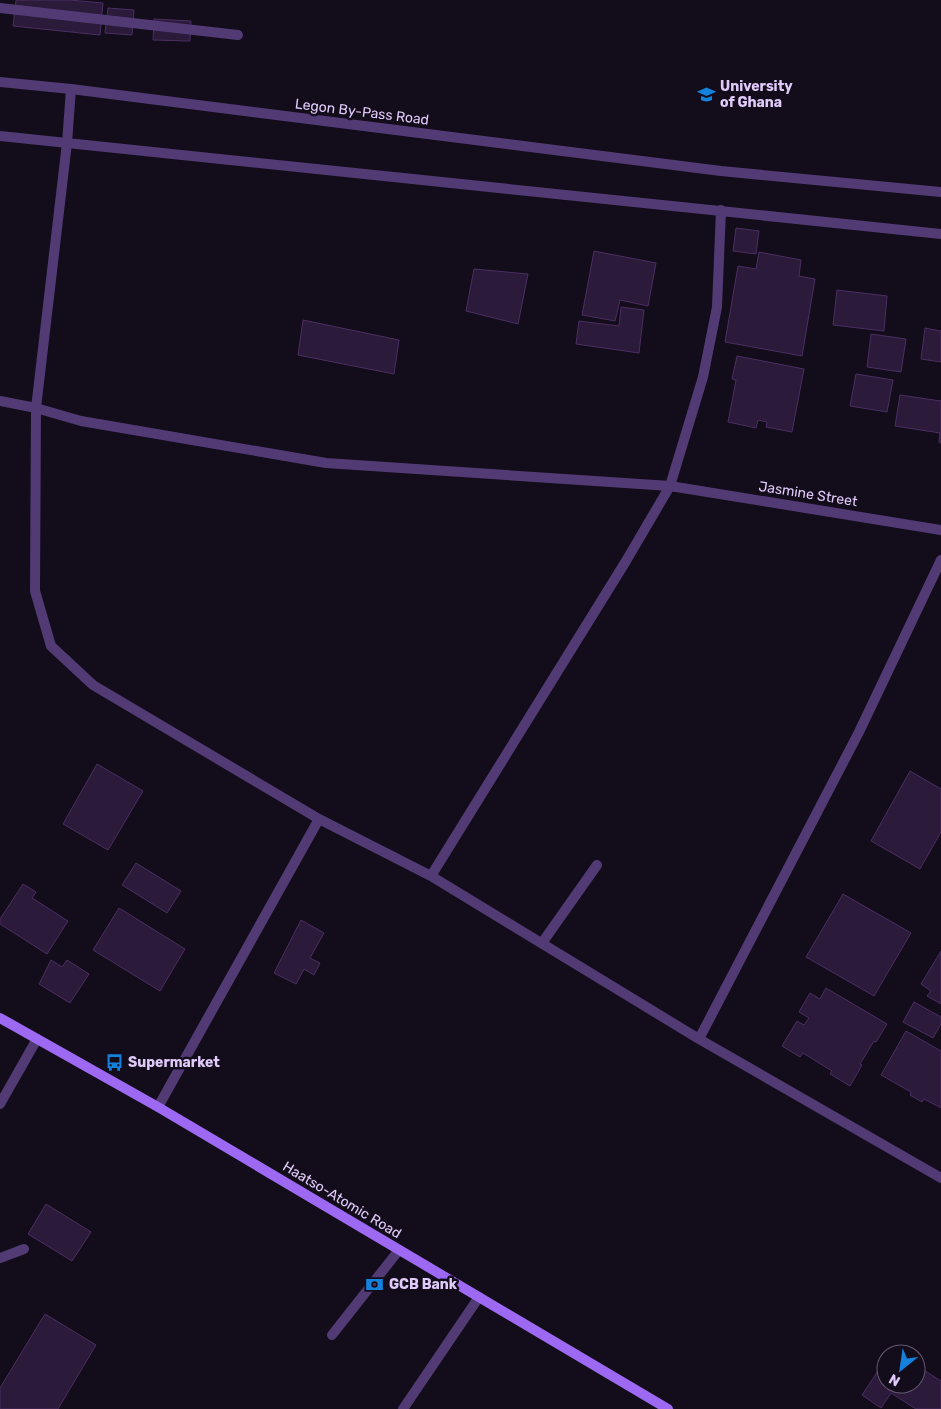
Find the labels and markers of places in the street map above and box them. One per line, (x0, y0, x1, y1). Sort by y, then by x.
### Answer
place label: University of Ghana (720, 78, 793, 111)
school or university icon: University of Ghana (696, 84, 716, 104)
bus stop icon: Supermarket (104, 1052, 124, 1072)
place label: Supermarket (128, 1054, 220, 1071)
bank icon: GCB Bank (365, 1274, 385, 1294)
place label: GCB Bank (389, 1276, 458, 1293)

